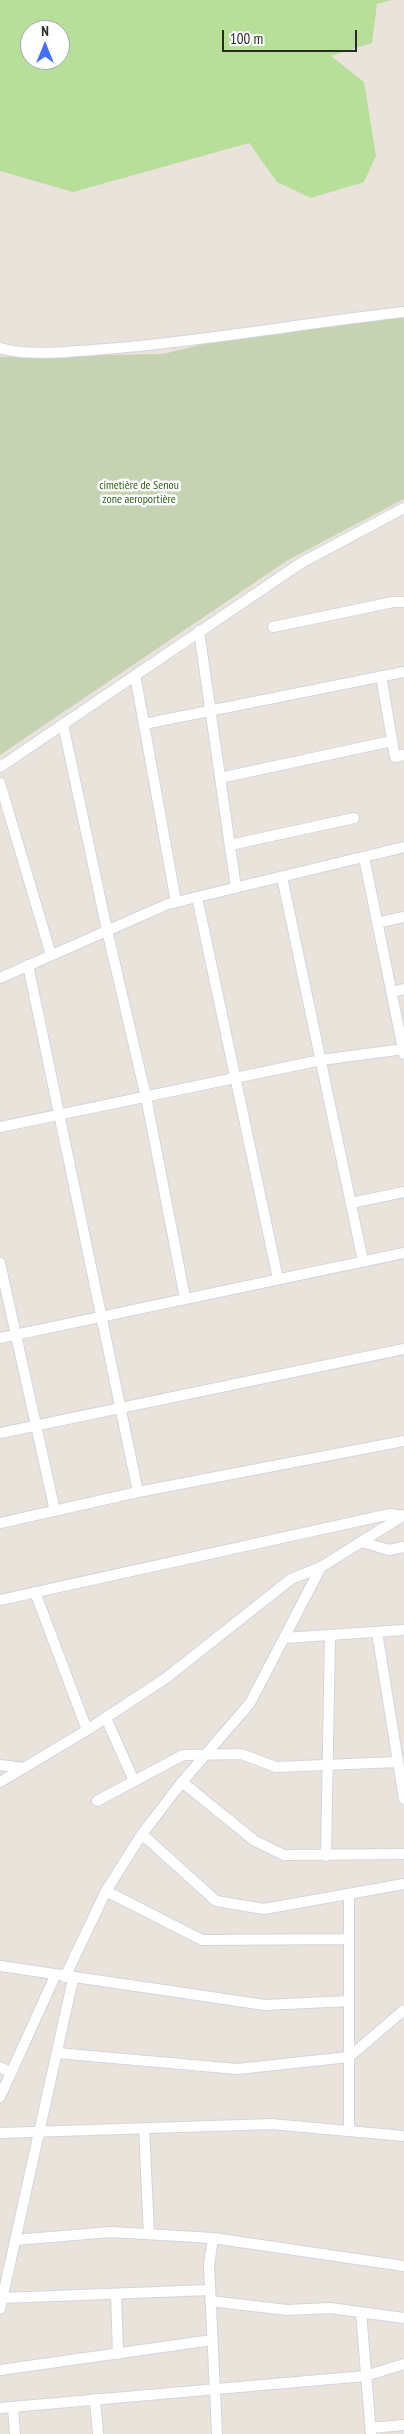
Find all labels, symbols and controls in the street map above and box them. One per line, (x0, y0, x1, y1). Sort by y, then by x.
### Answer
north arrow (20, 20, 70, 70)
scale bar (224, 20, 359, 52)
text: N (41, 22, 49, 40)
text: 100 m (230, 29, 263, 48)
park label: cimetière de Senou zone aeroportière (99, 479, 179, 507)

